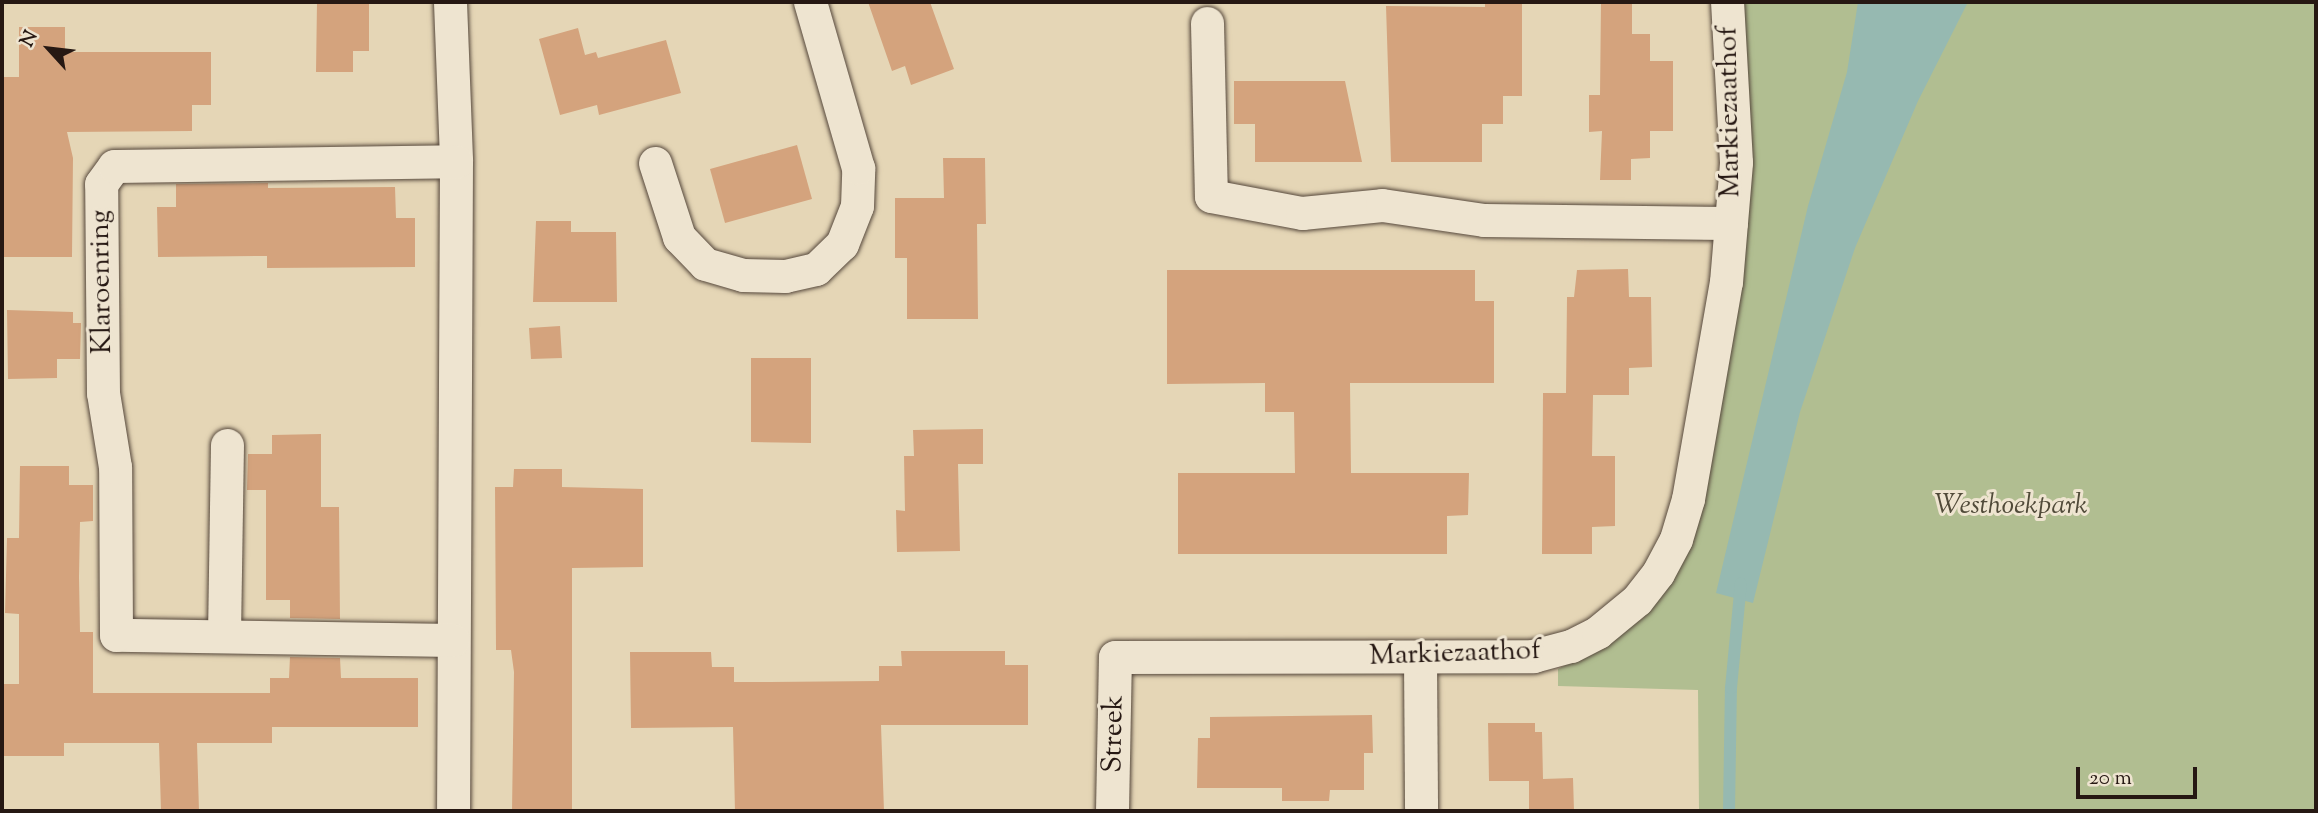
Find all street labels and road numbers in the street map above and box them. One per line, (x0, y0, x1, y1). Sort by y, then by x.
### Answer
street label: Markiezaathof (1712, 26, 1748, 198)
street label: Klaroenring (84, 210, 120, 354)
street label: Markiezaathof (1369, 634, 1541, 674)
street label: Streek (1097, 695, 1131, 773)

